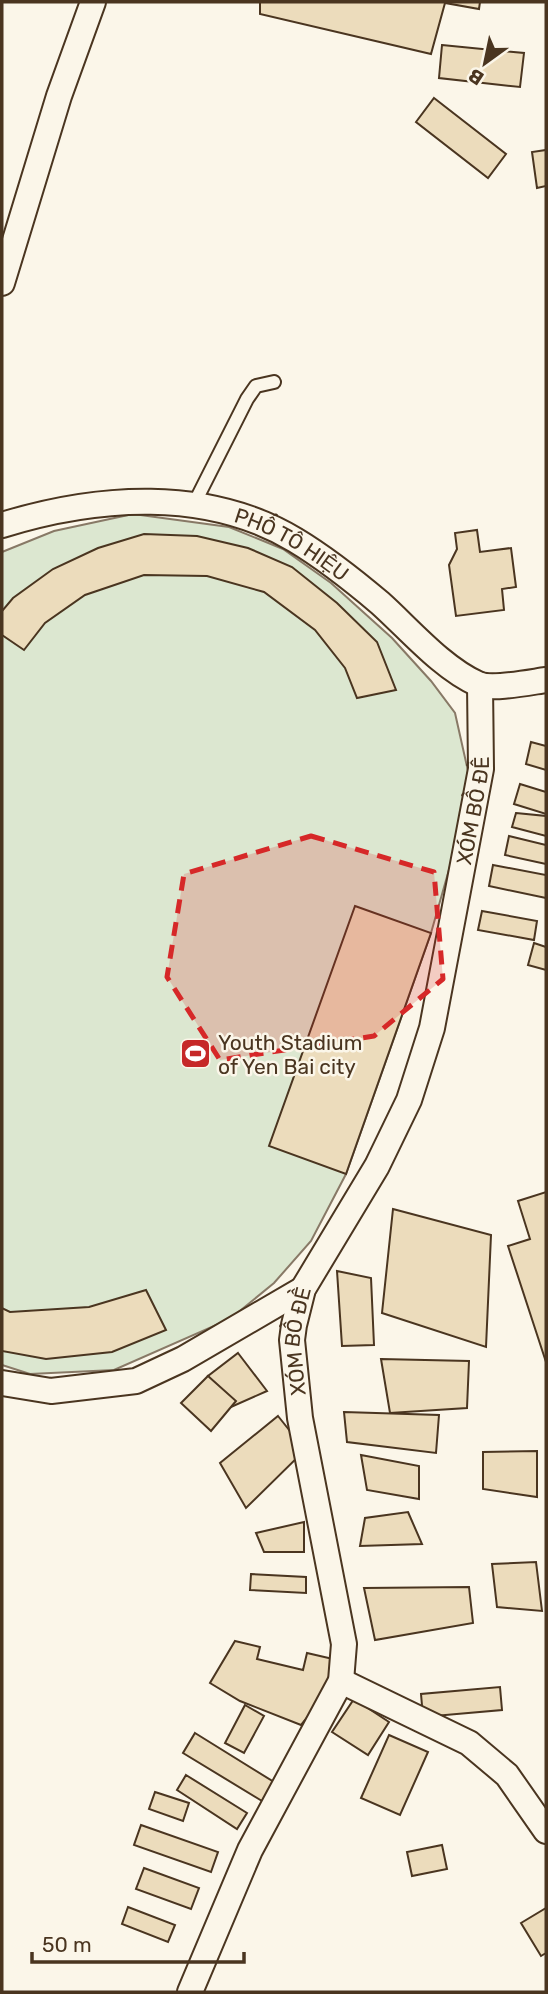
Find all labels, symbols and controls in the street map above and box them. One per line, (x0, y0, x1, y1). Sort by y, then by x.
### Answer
north arrow (450, 28, 520, 98)
text: B (464, 64, 488, 90)
street label: PHỐ TÔ HIỆU (232, 502, 354, 586)
street label: XÓM BỒ ĐỀ (451, 756, 494, 867)
place label: Youth Stadium of Yen Bai city (218, 1030, 362, 1079)
sports icon: Youth Stadium of Yen Bai city (178, 1037, 212, 1071)
street label: XÓM BỒ ĐỀ (278, 1284, 316, 1397)
scale bar (32, 1920, 243, 1964)
text: 50 m (42, 1932, 92, 1957)

